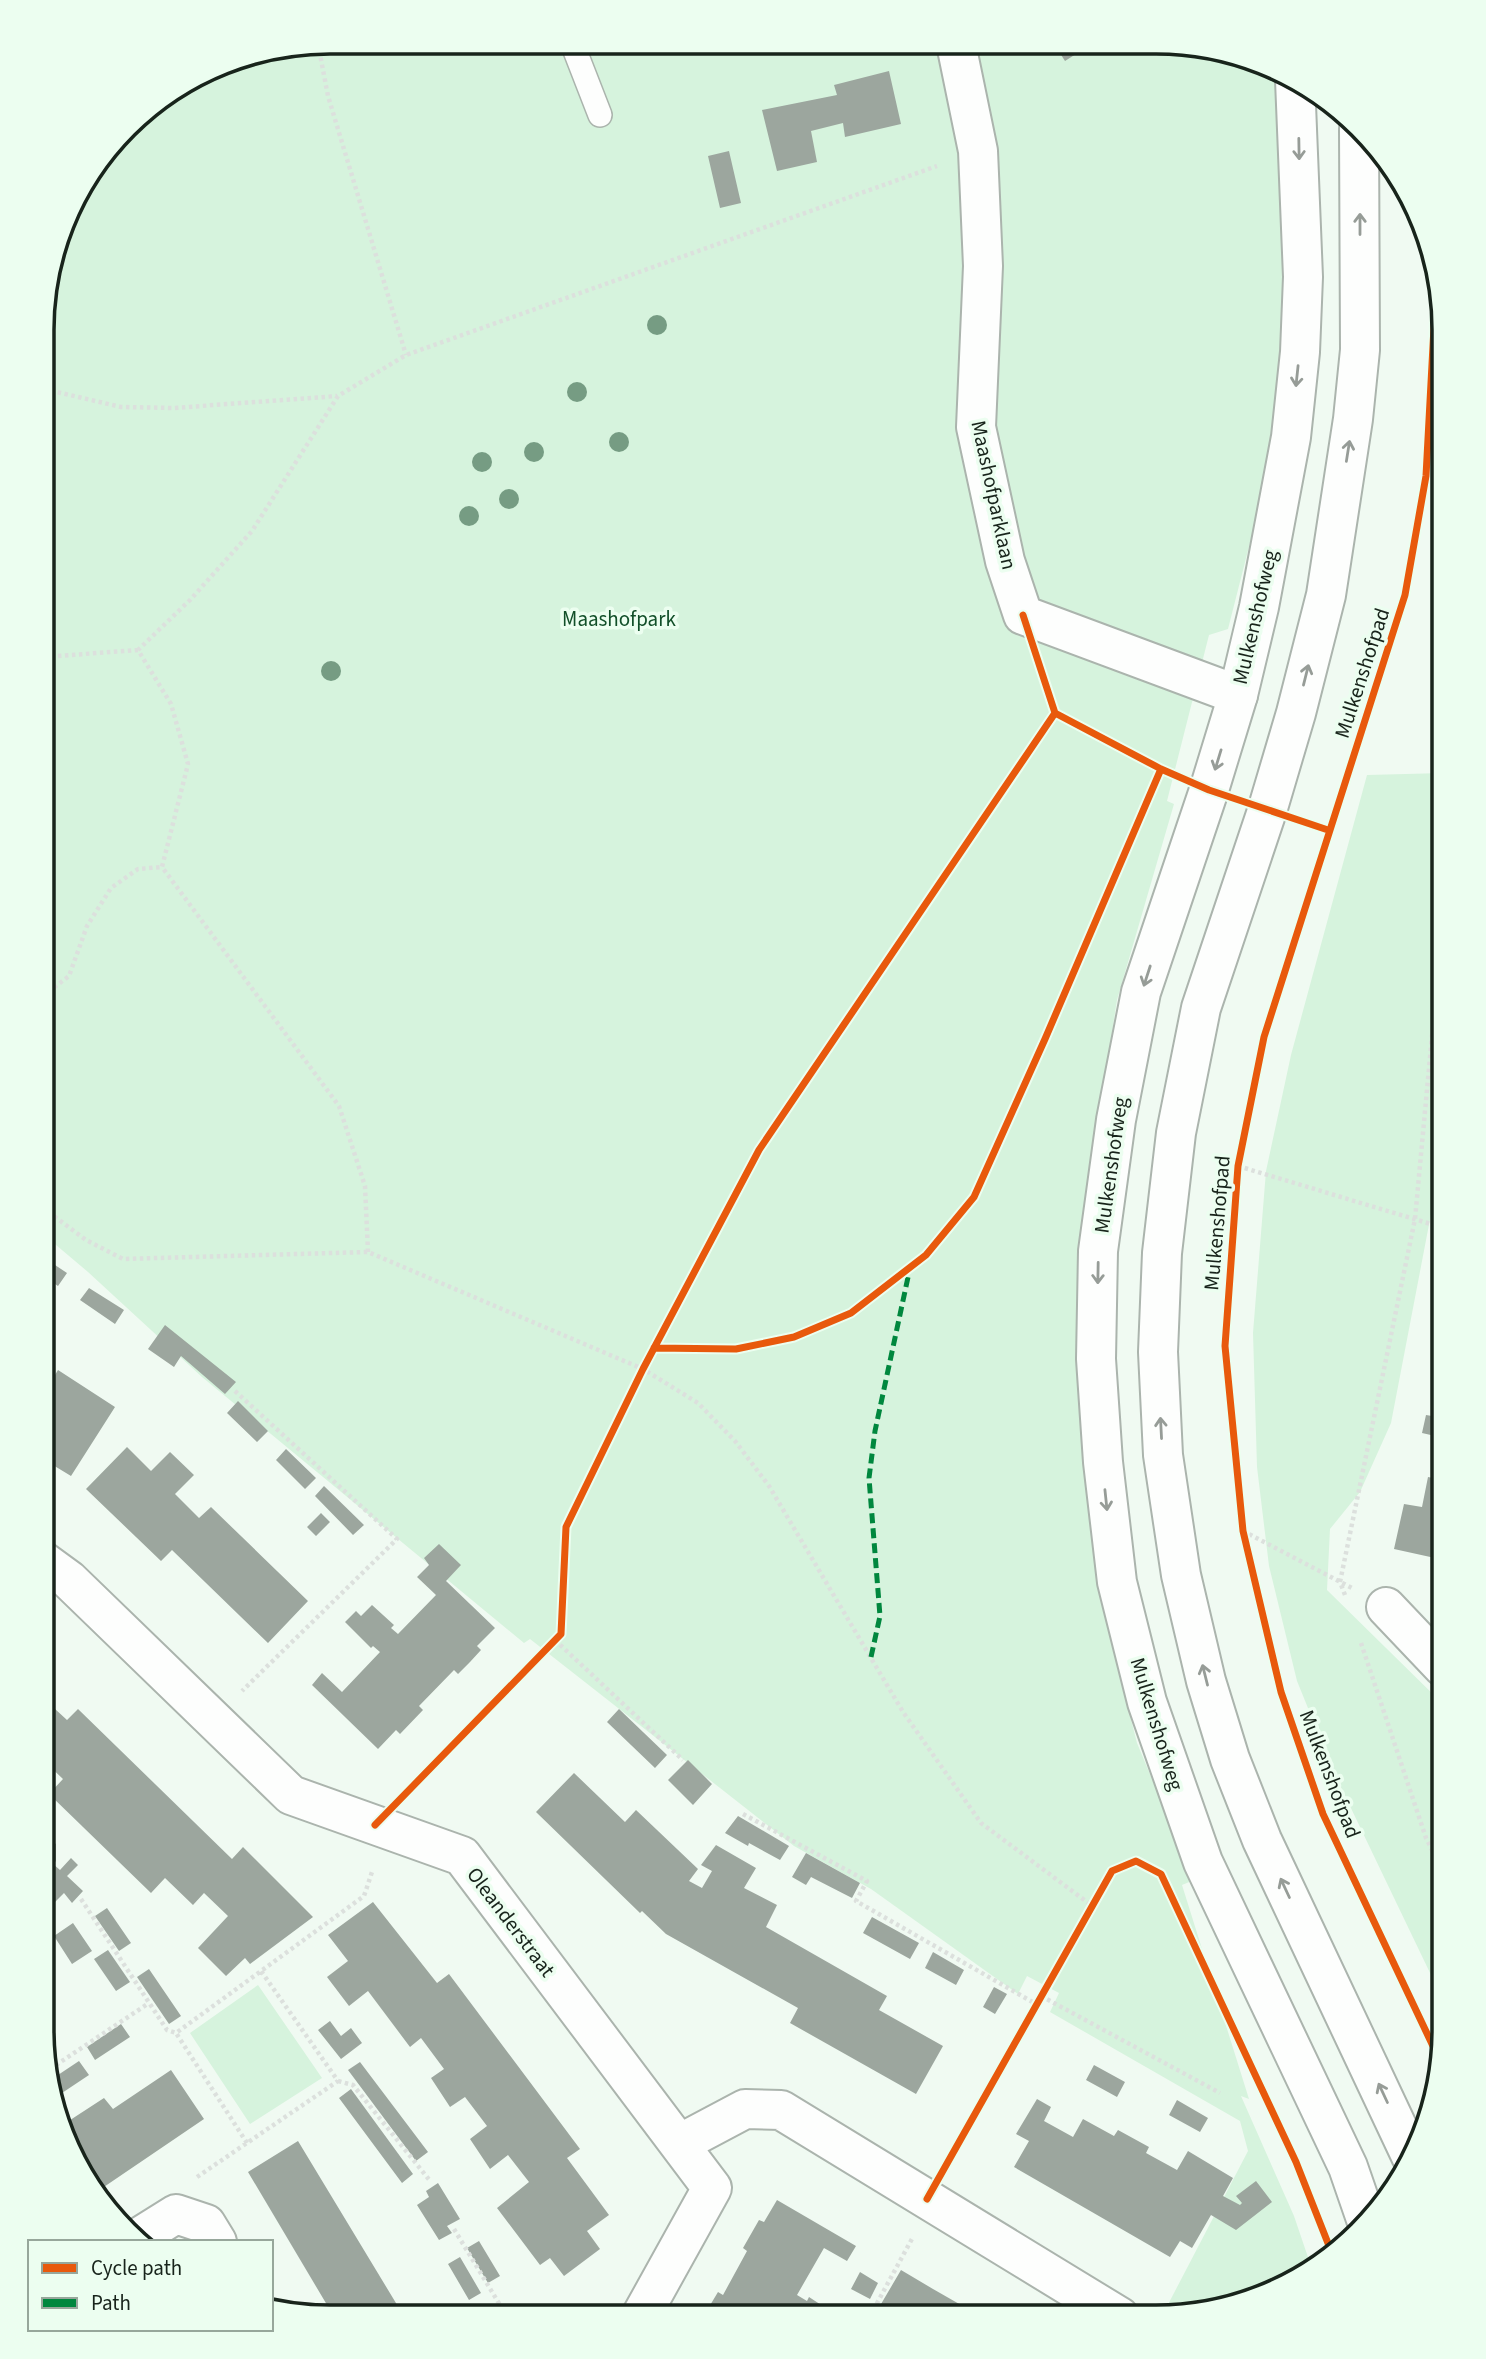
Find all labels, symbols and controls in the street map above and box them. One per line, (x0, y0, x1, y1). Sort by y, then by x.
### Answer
one-way arrow (1292, 137, 1306, 160)
one-way arrow (1353, 213, 1367, 236)
one-way arrow (1291, 364, 1304, 387)
street label: Maashofparklaan (964, 418, 1024, 572)
one-way arrow (1342, 440, 1355, 463)
street label: Mulkenshofweg (1225, 546, 1285, 687)
park label: Maashofpark (562, 604, 676, 634)
street label: Mulkenshofpad (1327, 604, 1397, 742)
one-way arrow (1300, 664, 1313, 686)
one-way arrow (1210, 749, 1223, 771)
one-way arrow (1140, 965, 1152, 987)
street label: Mulkenshofweg (1087, 1094, 1135, 1235)
street label: Mulkenshofpad (1196, 1154, 1238, 1292)
one-way arrow (1091, 1261, 1104, 1284)
one-way arrow (1155, 1416, 1168, 1439)
one-way arrow (1100, 1488, 1113, 1510)
street label: Mulkenshofweg (1123, 1654, 1192, 1795)
one-way arrow (1198, 1665, 1211, 1687)
street label: Mulkenshofpad (1292, 1705, 1368, 1843)
street label: Oleanderstraat (460, 1861, 562, 1983)
one-way arrow (1278, 1878, 1291, 1899)
one-way arrow (1376, 2083, 1389, 2104)
legend (28, 2240, 273, 2331)
text: Cycle path (91, 2253, 182, 2283)
text: Path (91, 2288, 131, 2318)

